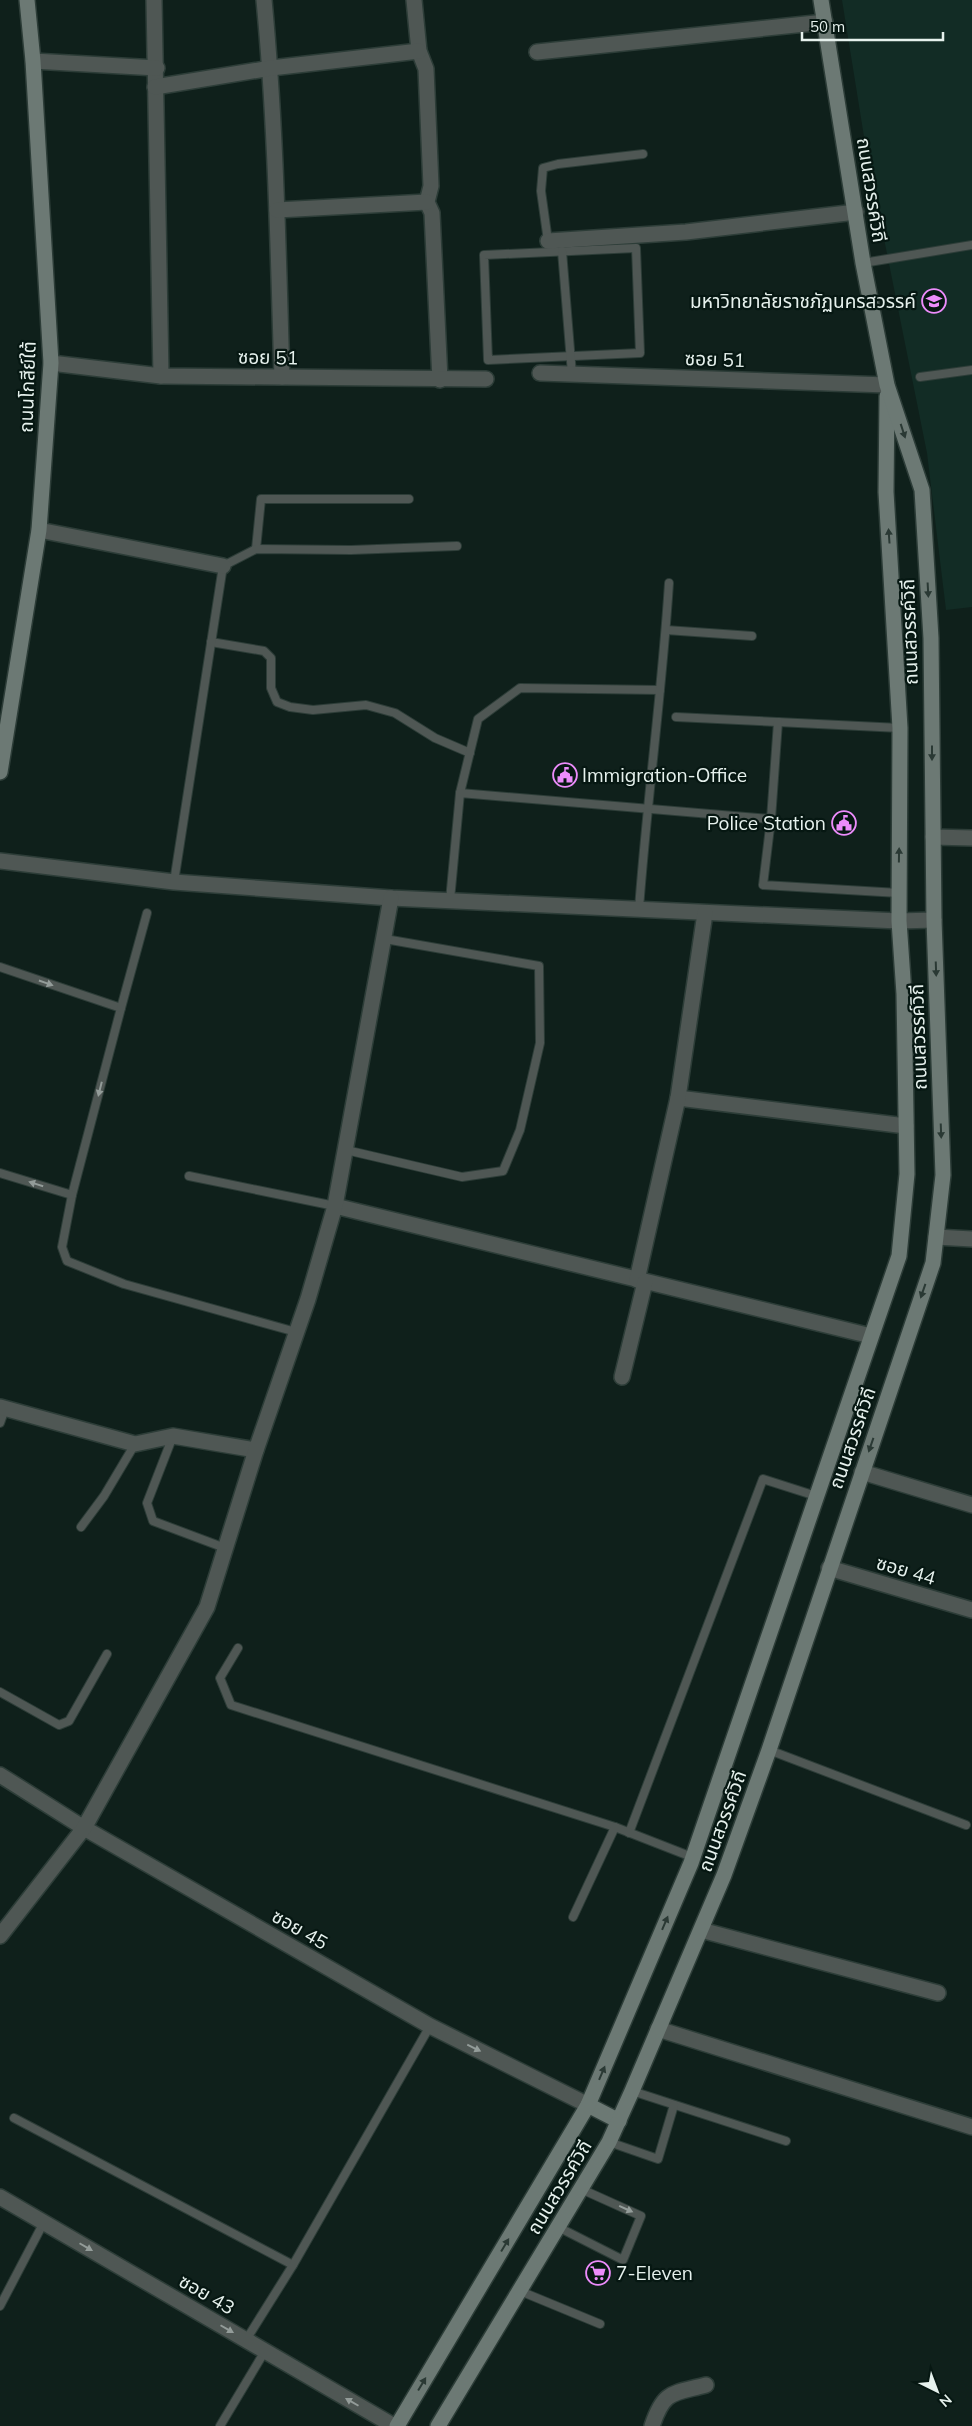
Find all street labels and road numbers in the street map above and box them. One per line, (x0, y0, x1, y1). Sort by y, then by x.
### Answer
street label: ถนนสวรรค์วิถี (852, 136, 892, 244)
street label: ถนนโกสีย์ใต้ (13, 341, 41, 433)
street label: ซอย 51 (238, 344, 298, 370)
street label: ซอย 51 (684, 346, 746, 372)
street label: ถนนสวรรค์วิถี (895, 579, 923, 685)
street label: ถนนสวรรค์วิถี (904, 984, 932, 1090)
street label: ถนนสวรรค์วิถี (823, 1384, 881, 1492)
street label: ซอย 44 (874, 1550, 938, 1590)
street label: ถนนสวรรค์วิถี (693, 1767, 751, 1875)
street label: ซอย 45 (268, 1903, 332, 1955)
street label: ถนนสวรรค์วิถี (521, 2135, 597, 2239)
street label: ซอย 43 (175, 2268, 239, 2320)

